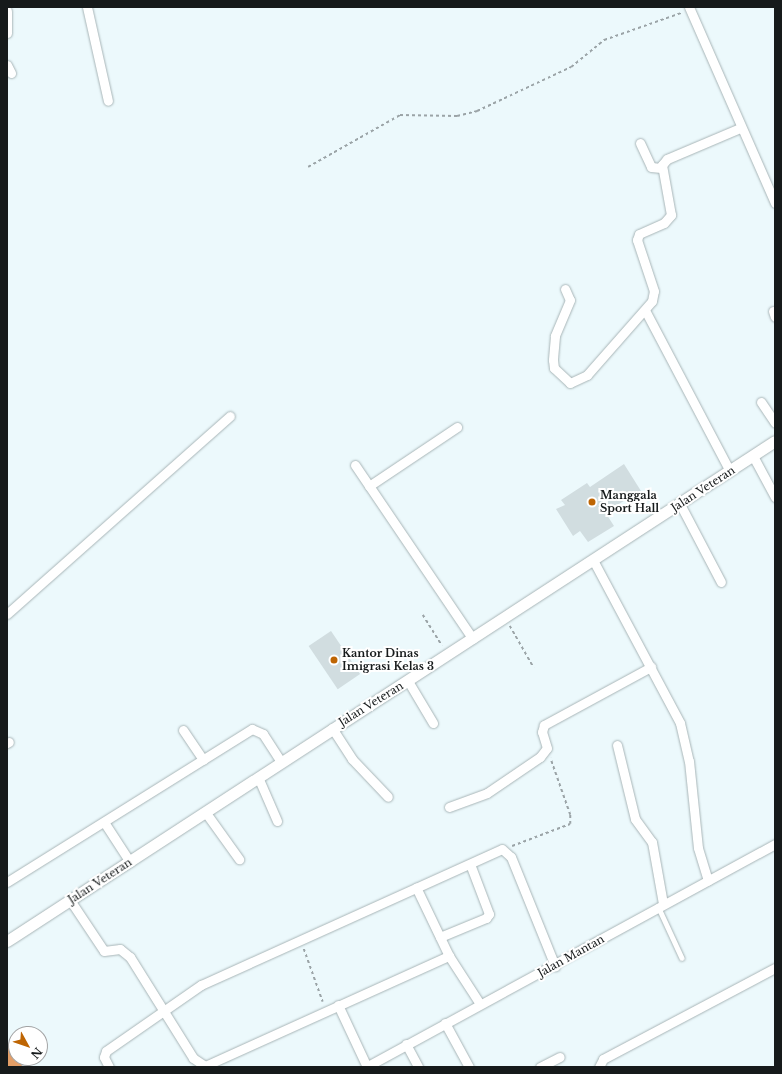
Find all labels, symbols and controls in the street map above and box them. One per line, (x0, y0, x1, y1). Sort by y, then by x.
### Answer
street label: Jalan Veteran (668, 463, 738, 515)
place label: Manggala Sport Hall (600, 489, 659, 515)
marker: Manggala Sport Hall (587, 497, 597, 507)
place label: Kantor Dinas Imigrasi Kelas 3 (342, 647, 434, 673)
marker: Kantor Dinas Imigrasi Kelas 3 (329, 655, 339, 665)
street label: Jalan Veteran (336, 679, 406, 729)
street label: Jalan Veteran (65, 855, 135, 907)
street label: Jalan Mantan (535, 932, 607, 980)
north arrow (8, 1026, 48, 1066)
text: N (28, 1045, 45, 1062)

